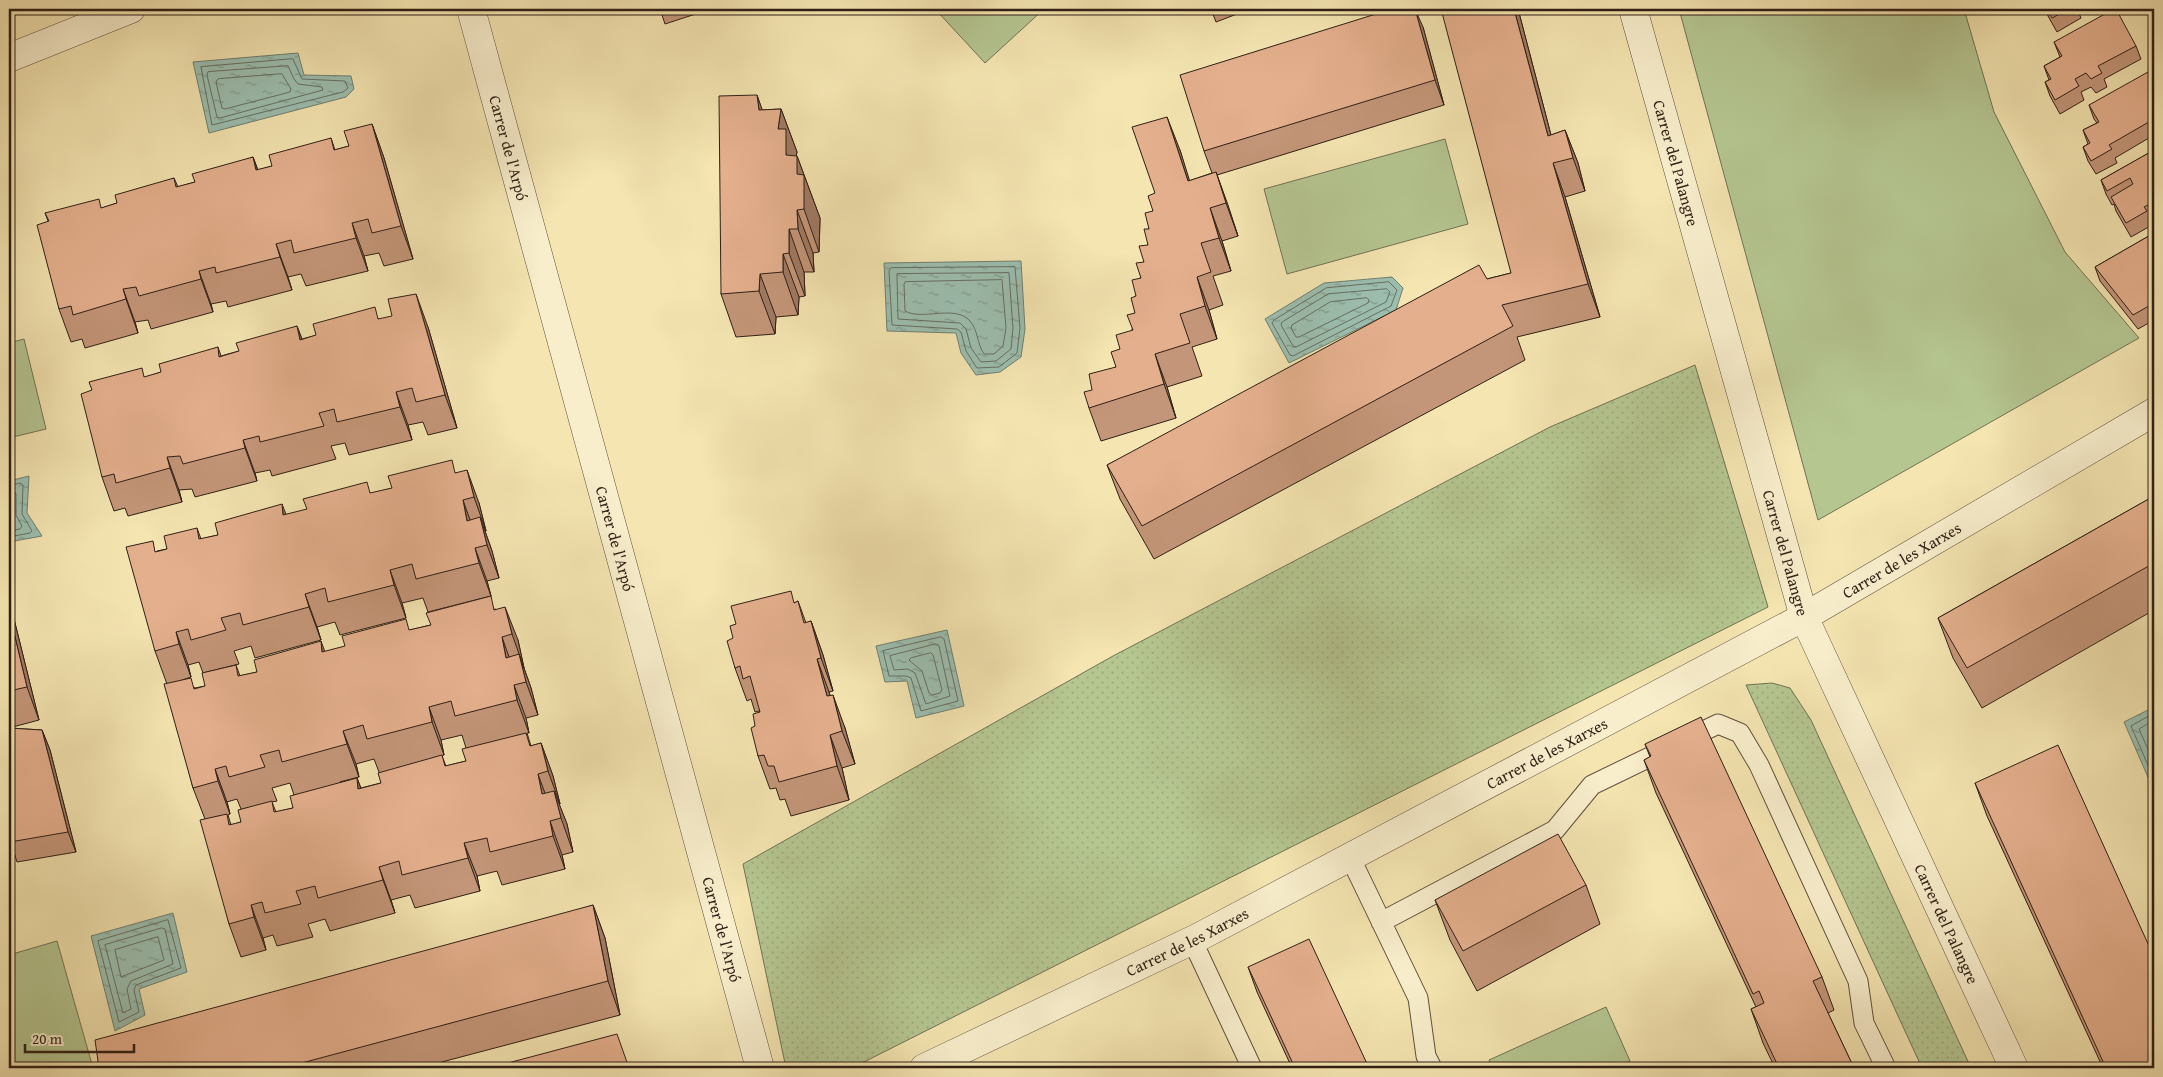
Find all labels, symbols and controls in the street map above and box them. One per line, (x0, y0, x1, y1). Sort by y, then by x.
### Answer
street label: Carrer de l'Arpó (483, 93, 535, 203)
street label: Carrer del Palangre (1647, 97, 1705, 229)
street label: Carrer de l'Arpó (590, 483, 641, 594)
street label: Carrer del Palangre (1757, 487, 1815, 619)
street label: Carrer de les Xarxes (1838, 516, 1965, 604)
street label: Carrer de les Xarxes (1482, 711, 1612, 795)
street label: Carrer del Palangre (1909, 860, 1985, 988)
street label: Carrer de l'Arpó (696, 874, 748, 985)
street label: Carrer de les Xarxes (1122, 901, 1253, 982)
scale bar (25, 1022, 134, 1054)
text: 20 m (32, 1028, 63, 1049)

